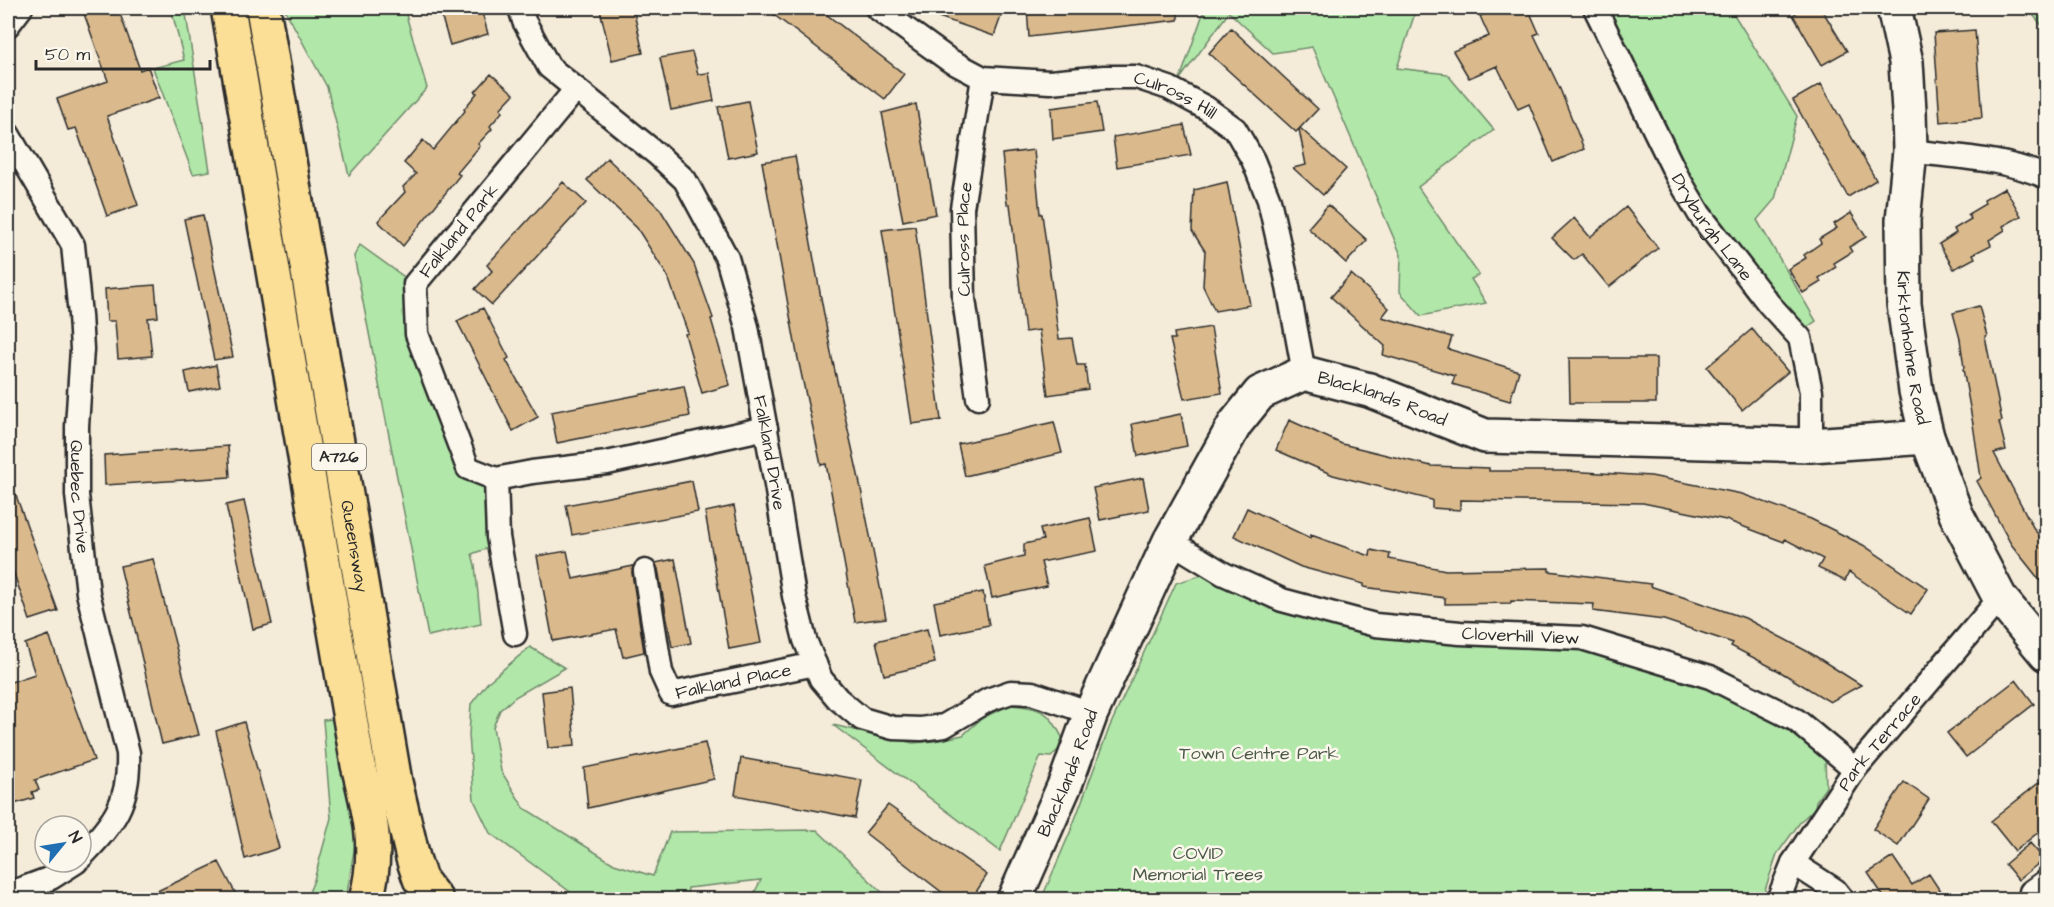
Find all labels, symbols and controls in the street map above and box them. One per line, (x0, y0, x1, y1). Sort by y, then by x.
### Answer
scale bar (36, 33, 210, 71)
text: 50 m (45, 42, 90, 67)
street label: Culross Hill (1131, 65, 1223, 125)
street label: Dryburgh Lane (1666, 169, 1759, 286)
street label: Falkland Park (413, 179, 505, 283)
street label: Culross Place (949, 180, 979, 297)
street label: Kirktonholme Road (1891, 270, 1936, 427)
street label: Blacklands Road (1315, 365, 1451, 432)
street label: Falkland Drive (747, 393, 792, 512)
street label: Quebec Drive (64, 440, 96, 555)
road number: A726 (312, 444, 366, 470)
street label: Queensway (335, 498, 375, 595)
street label: Cloverhill View (1461, 621, 1580, 650)
street label: Falkland Place (673, 657, 794, 705)
street label: Park Terrace (1832, 687, 1927, 796)
street label: Blacklands Road (1031, 706, 1104, 841)
park label: Town Centre Park (1179, 741, 1339, 766)
north arrow (33, 814, 93, 874)
text: N (63, 827, 87, 847)
park label: COVID Memorial Trees (1133, 841, 1263, 887)

